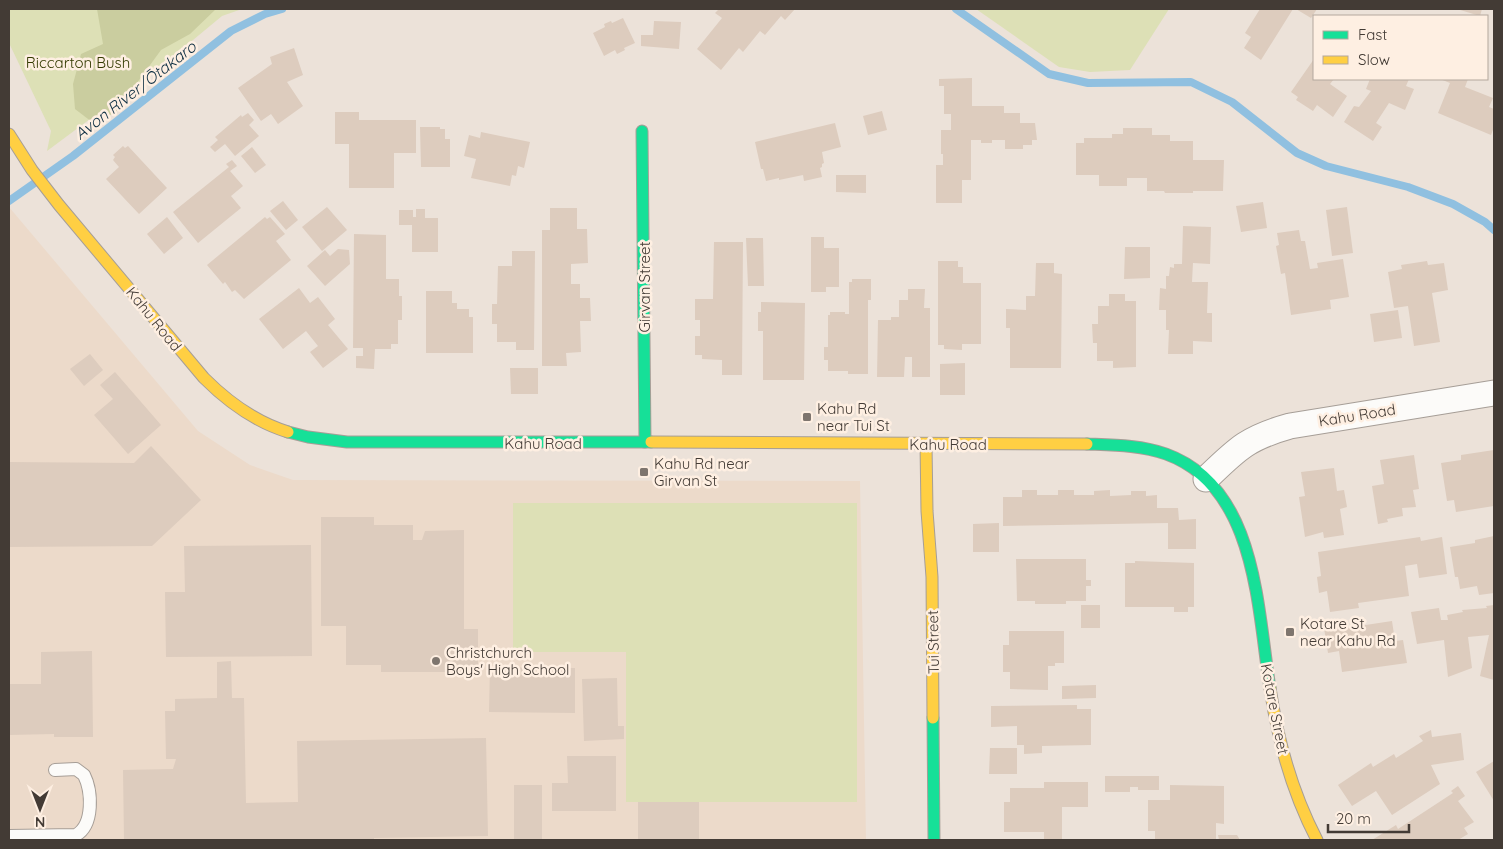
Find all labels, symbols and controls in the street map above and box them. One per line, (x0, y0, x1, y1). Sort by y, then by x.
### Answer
legend (1313, 15, 1488, 80)
text: Fast (1358, 25, 1387, 44)
water label: Avon River/Ōtakaro (70, 36, 201, 144)
text: Slow (1358, 50, 1390, 69)
park label: Riccarton Bush (26, 53, 130, 72)
street label: Girvan Street (635, 242, 654, 332)
street label: Kahu Road (122, 283, 186, 355)
place label: Kahu Rd near Tui St (817, 399, 890, 435)
street label: Kahu Road (1317, 400, 1397, 430)
marker: Kahu Rd near Tui St (801, 411, 813, 423)
street label: Kahu Road (504, 434, 582, 453)
street label: Kahu Road (909, 435, 987, 454)
place label: Kahu Rd near Girvan St (654, 454, 750, 490)
marker: Kahu Rd near Girvan St (638, 466, 650, 478)
street label: Tui Street (923, 610, 943, 674)
place label: Kotare St near Kahu Rd (1300, 614, 1396, 650)
marker: Kotare St near Kahu Rd (1284, 626, 1296, 638)
place label: Christchurch Boys' High School (446, 643, 569, 679)
marker: Christchurch Boys' High School (430, 655, 442, 667)
street label: Kotare Street (1257, 662, 1293, 756)
north arrow (15, 784, 65, 834)
scale bar (1328, 802, 1409, 834)
text: 20 m (1336, 809, 1371, 828)
text: N (35, 813, 45, 831)

